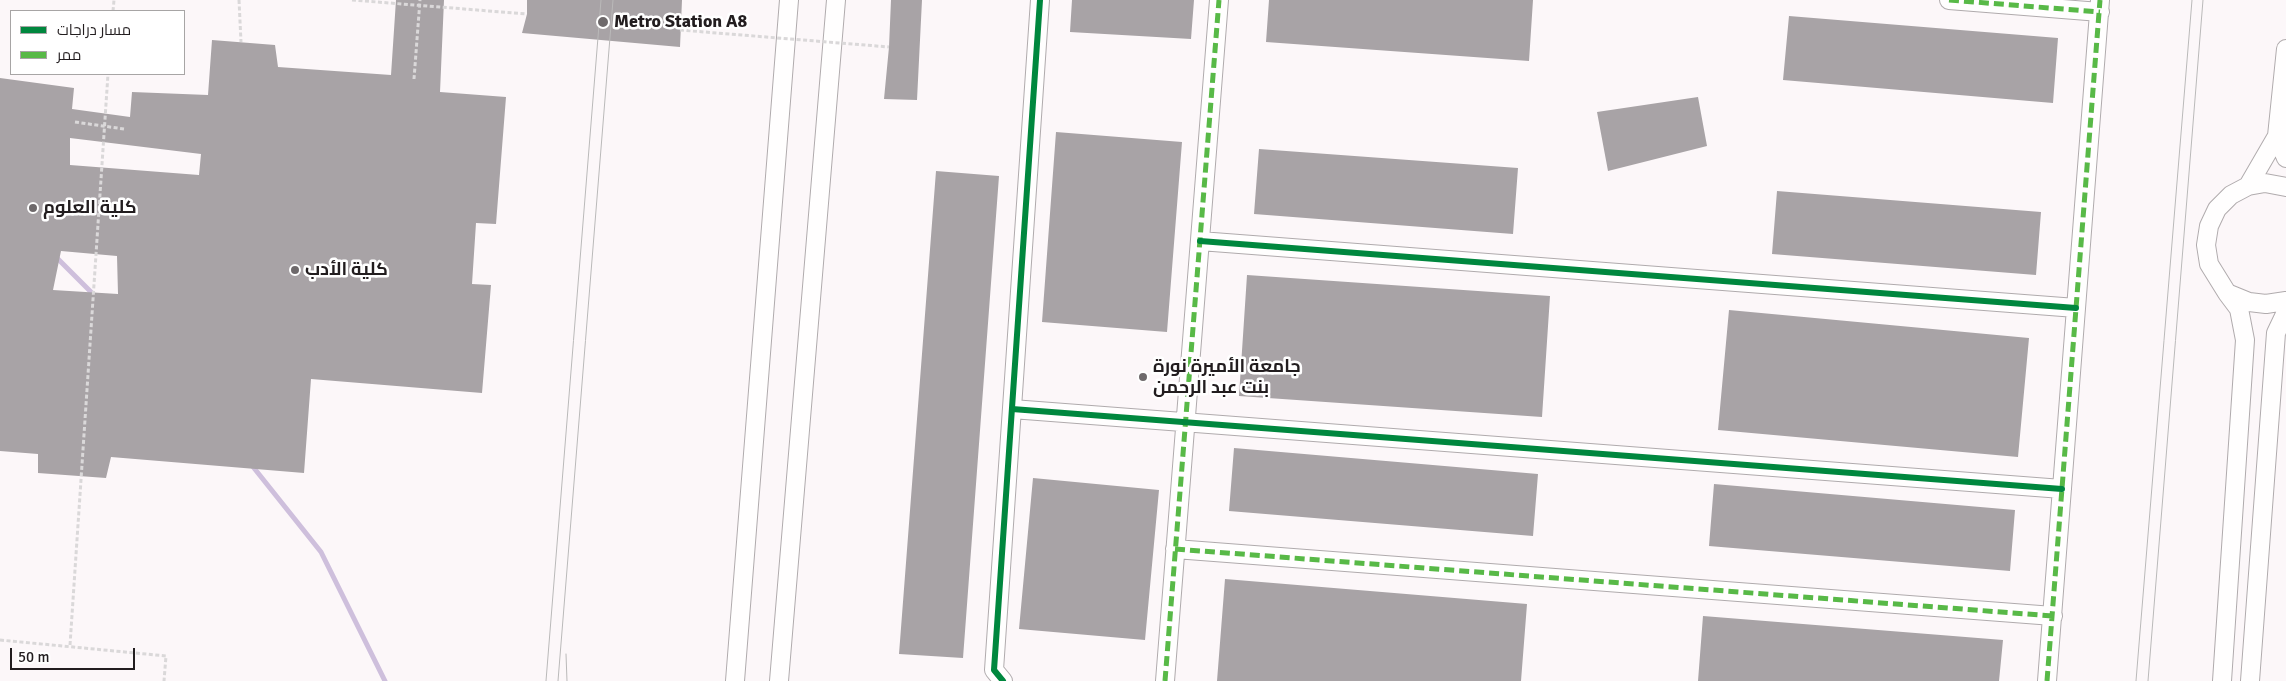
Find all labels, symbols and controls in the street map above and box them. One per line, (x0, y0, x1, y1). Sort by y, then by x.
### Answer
legend (10, 10, 185, 75)
place label: Metro Station A8 (614, 11, 747, 33)
marker: Metro Station A8 (596, 15, 610, 29)
text: مسار دراجات (57, 21, 131, 39)
text: ممر (57, 46, 81, 64)
place label: كلية العلوم (43, 197, 137, 219)
marker: كلية العلوم (27, 202, 39, 214)
place label: كلية الأدب (305, 259, 388, 281)
marker: كلية الأدب (289, 264, 301, 276)
place label: جامعة الأميرة نورة بنت عبد الرحمن (1153, 356, 1301, 398)
marker: جامعة الأميرة نورة بنت عبد الرحمن (1137, 371, 1149, 383)
scale bar (12, 638, 138, 670)
text: 50 m (18, 648, 49, 666)

